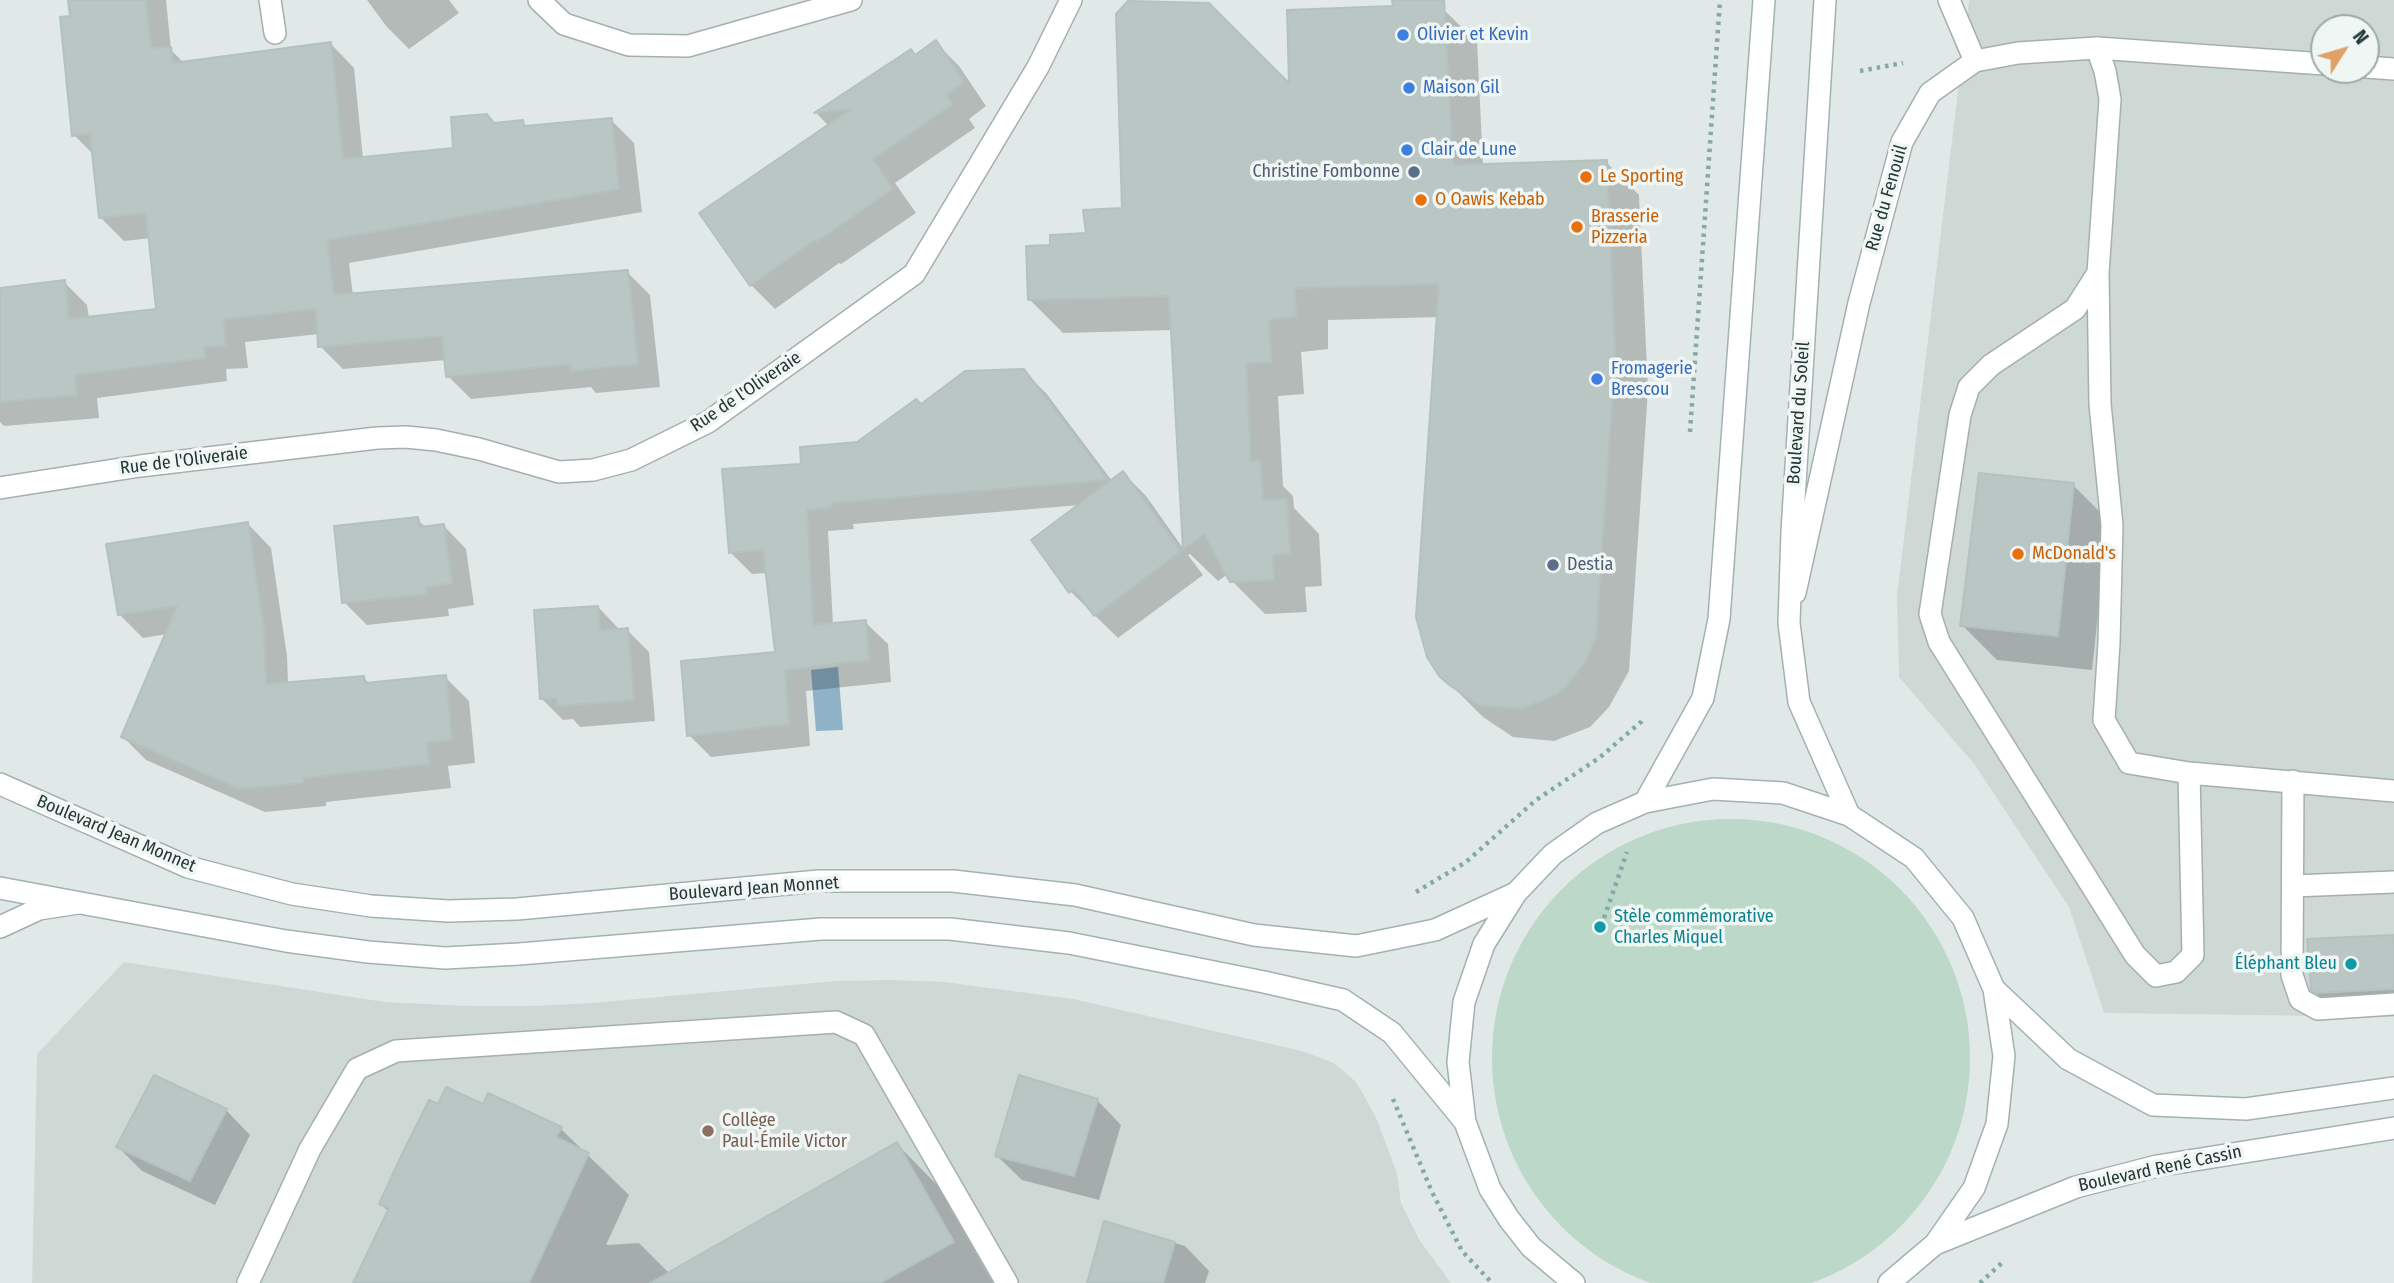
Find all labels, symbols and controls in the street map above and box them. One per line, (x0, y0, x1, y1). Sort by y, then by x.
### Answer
north arrow (2310, 14, 2380, 84)
place label: Olivier et Kevin (1417, 24, 1529, 46)
text: N (2348, 26, 2373, 49)
marker: Olivier et Kevin (1395, 27, 1411, 43)
place label: Maison Gil (1423, 77, 1500, 99)
marker: Maison Gil (1401, 80, 1417, 96)
place label: Clair de Lune (1421, 139, 1517, 161)
marker: Clair de Lune (1399, 142, 1415, 158)
street label: Rue du Fenouil (1862, 142, 1912, 254)
place label: Christine Fombonne (1253, 161, 1400, 183)
marker: Christine Fombonne (1406, 164, 1422, 180)
place label: Le Sporting (1600, 166, 1683, 188)
marker: Le Sporting (1578, 169, 1594, 185)
place label: O Oawis Kebab (1435, 189, 1545, 211)
marker: O Oawis Kebab (1413, 192, 1429, 208)
place label: Brasserie Pizzeria (1591, 206, 1659, 248)
marker: Brasserie Pizzeria (1569, 219, 1585, 235)
street label: Boulevard du Soleil (1783, 341, 1815, 485)
street label: Rue de l'Oliveraie (687, 347, 805, 437)
place label: Fromagerie Brescou (1611, 358, 1693, 400)
marker: Fromagerie Brescou (1589, 371, 1605, 387)
street label: Rue de l'Oliveraie (119, 442, 249, 480)
place label: McDonald's (2032, 543, 2116, 565)
marker: McDonald's (2010, 546, 2026, 562)
place label: Destia (1567, 554, 1613, 576)
marker: Destia (1545, 557, 1561, 573)
street label: Boulevard Jean Monnet (33, 791, 199, 877)
street label: Boulevard Jean Monnet (668, 872, 840, 906)
place label: Stèle commémorative Charles Miquel (1614, 906, 1774, 948)
marker: Stèle commémorative Charles Miquel (1592, 919, 1608, 935)
place label: Éléphant Bleu (2235, 953, 2337, 975)
marker: Éléphant Bleu (2343, 956, 2359, 972)
place label: Collège Paul-Émile Victor (722, 1110, 847, 1152)
marker: Collège Paul-Émile Victor (700, 1123, 716, 1139)
street label: Boulevard René Cassin (2076, 1141, 2244, 1197)

